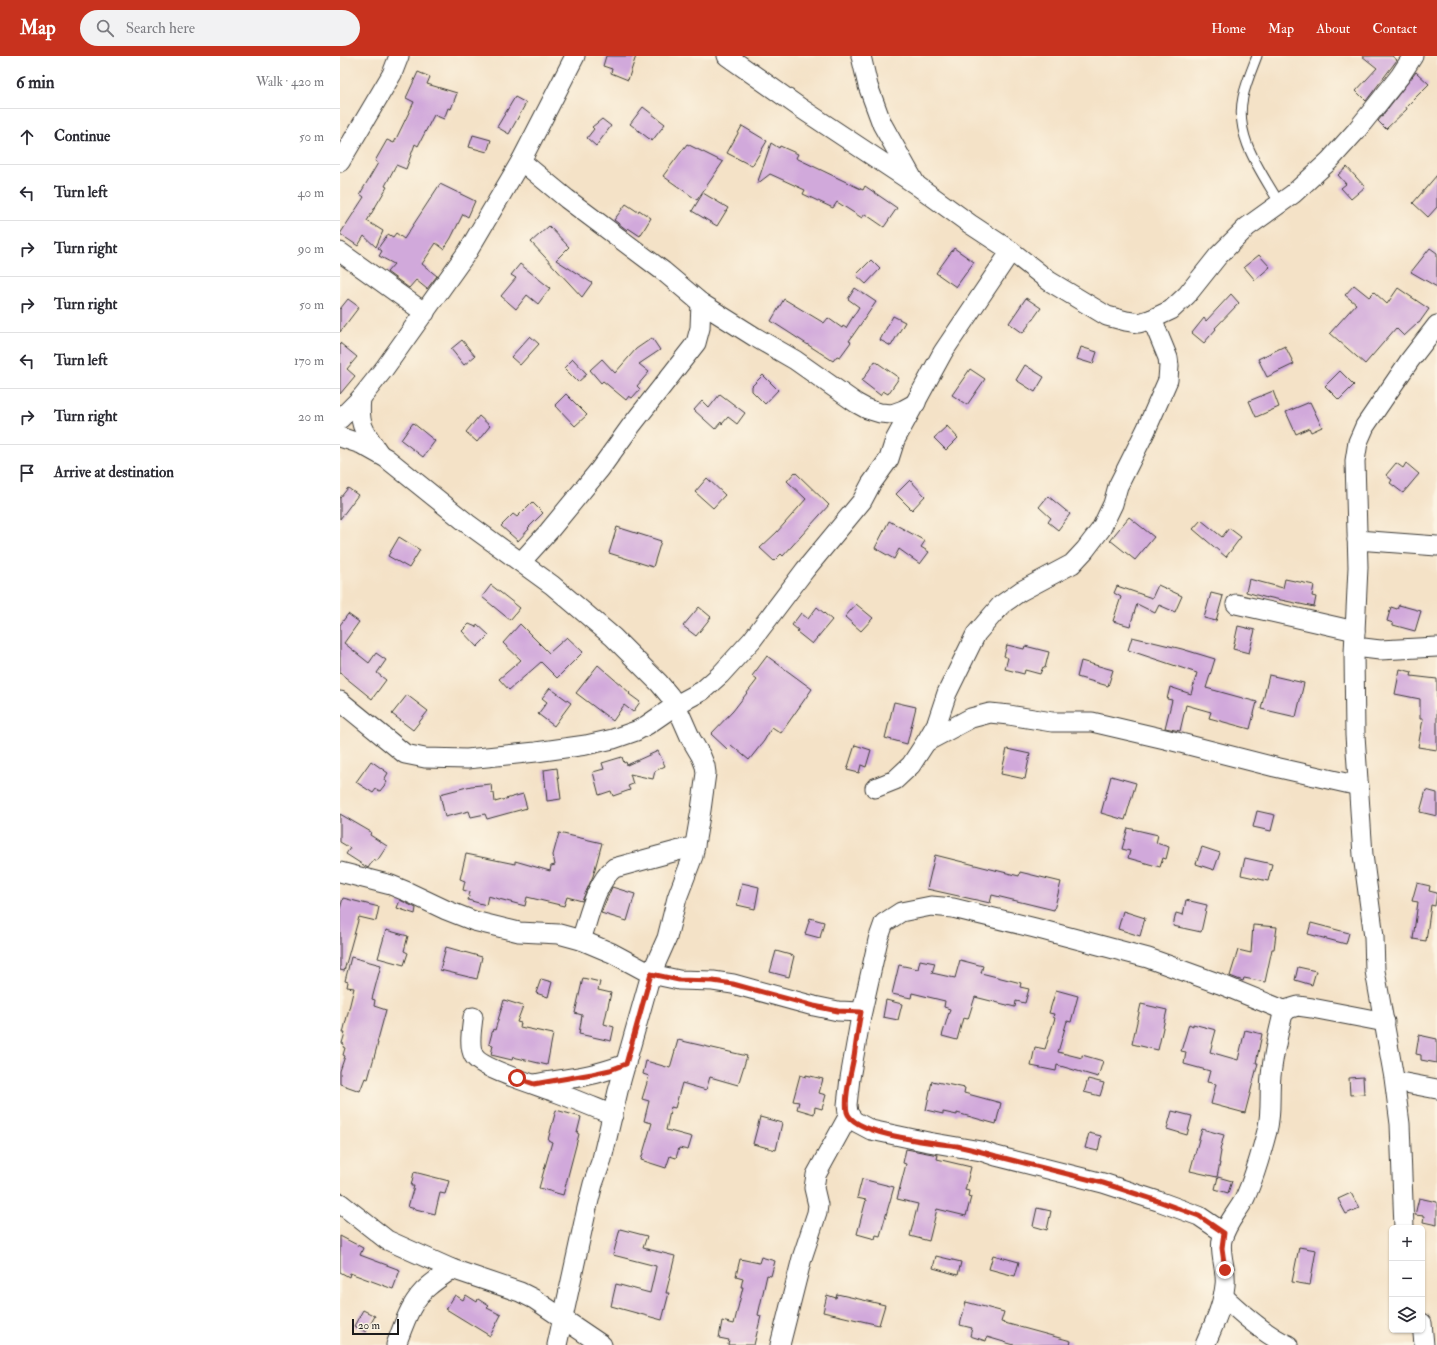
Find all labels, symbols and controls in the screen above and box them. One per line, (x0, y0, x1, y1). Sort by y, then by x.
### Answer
search box (80, 10, 360, 46)
text: Map (20, 16, 56, 40)
icon: search (94, 17, 116, 39)
text: Search here (126, 19, 195, 38)
text: Home (1211, 20, 1246, 37)
text: Map (1268, 20, 1294, 37)
text: About (1316, 20, 1350, 37)
text: Contact (1372, 20, 1417, 37)
text: 6 min (16, 72, 55, 93)
text: Walk · 420 m (256, 74, 324, 90)
icon: ahead (16, 126, 38, 148)
text: Continue (54, 127, 110, 146)
text: 50 m (299, 129, 324, 145)
icon: left (16, 182, 38, 204)
text: Turn left (54, 183, 108, 202)
text: 40 m (298, 185, 324, 201)
icon: right (16, 238, 38, 260)
text: Turn right (54, 239, 117, 258)
text: 90 m (298, 241, 324, 257)
icon: right (16, 294, 38, 316)
text: Turn right (54, 295, 117, 314)
text: 50 m (299, 297, 324, 313)
icon: left (16, 350, 38, 372)
text: Turn left (54, 351, 108, 370)
text: 170 m (294, 353, 324, 369)
icon: right (16, 406, 38, 428)
text: Turn right (54, 407, 117, 426)
text: 20 m (298, 409, 324, 425)
icon: arrive (16, 462, 38, 484)
text: Arrive at destination (54, 463, 174, 482)
route start (508, 1069, 526, 1087)
map controls (1389, 1225, 1425, 1333)
button: + (1389, 1225, 1425, 1261)
route end (1216, 1261, 1234, 1279)
button: − (1389, 1261, 1425, 1297)
button: layers (1389, 1297, 1425, 1333)
scale bar (352, 1317, 399, 1336)
text: 20 m (358, 1319, 380, 1332)

